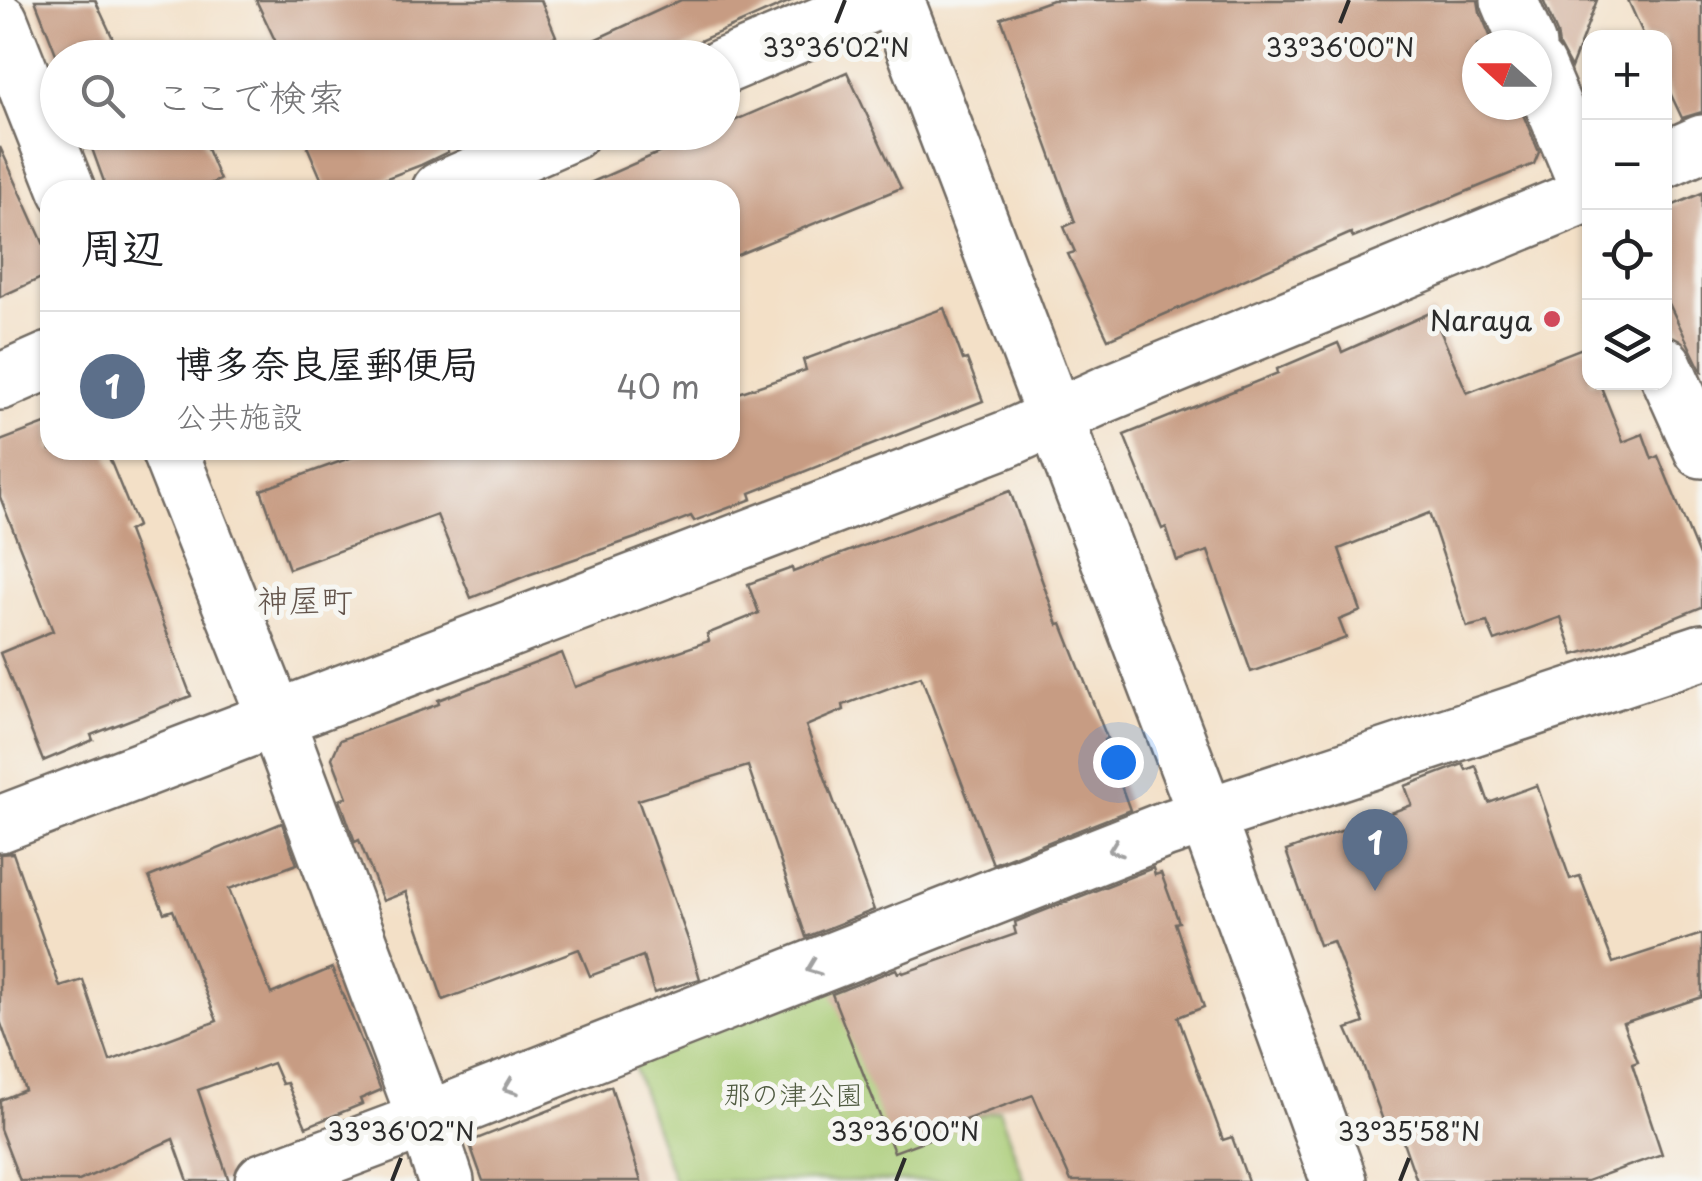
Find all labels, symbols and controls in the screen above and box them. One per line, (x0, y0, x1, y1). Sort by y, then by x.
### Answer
text: 33°36'02"N (762, 28, 910, 66)
text: 33°36'00"N (1266, 28, 1414, 66)
north arrow (1462, 30, 1552, 120)
map controls (1582, 30, 1672, 390)
button: + (1582, 30, 1672, 120)
search box (40, 40, 740, 150)
text: ここで検索 (155, 67, 345, 124)
icon: search (75, 68, 130, 123)
button: − (1582, 120, 1672, 210)
button: locate (1582, 210, 1672, 300)
text: 周辺 (80, 214, 164, 277)
place label: Naraya (1430, 298, 1532, 341)
button: layers (1582, 300, 1672, 390)
marker: Naraya (1541, 308, 1563, 330)
text: 博多奈良屋郵便局 (175, 334, 479, 391)
text: 1 (105, 362, 120, 410)
text: 40 m (616, 362, 700, 410)
text: 公共施設 (175, 391, 303, 439)
district label: 神屋町 (257, 575, 353, 623)
your location (1093, 737, 1144, 788)
pin: 1 (1342, 808, 1408, 891)
one-way arrow (1107, 838, 1125, 858)
one-way arrow (805, 956, 822, 977)
park label: 那の津公園 (723, 1072, 863, 1115)
one-way arrow (502, 1075, 520, 1095)
text: 33°36'02"N (327, 1112, 475, 1150)
text: 33°36'00"N (831, 1112, 979, 1150)
text: 33°35'58"N (1338, 1112, 1480, 1150)

